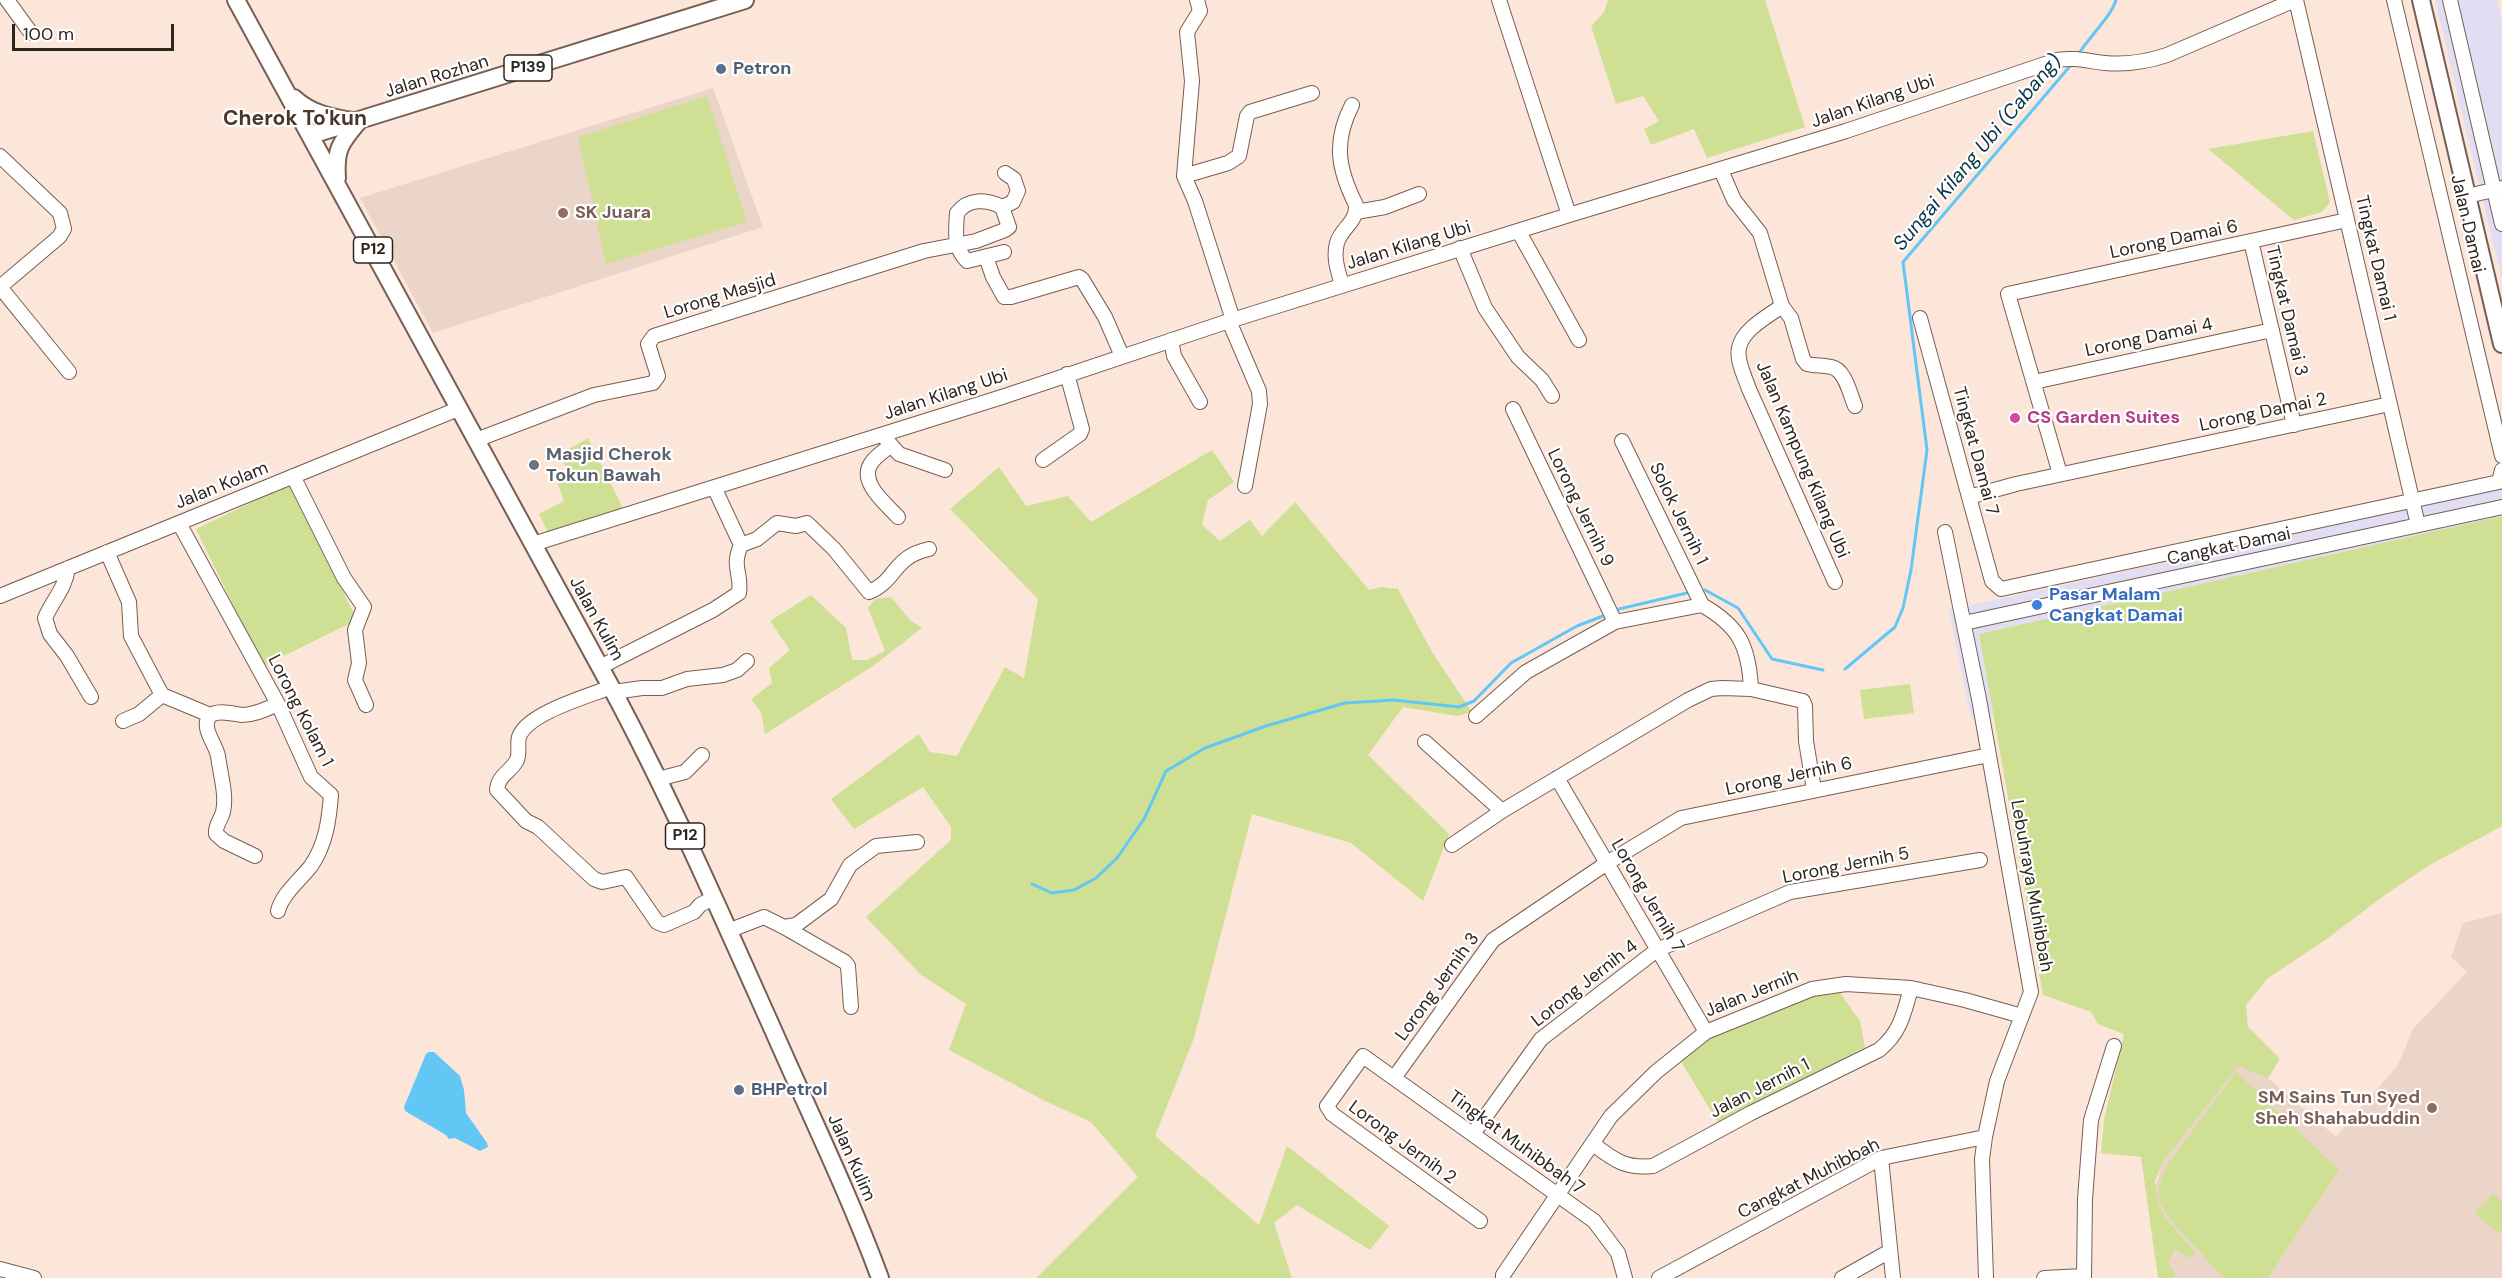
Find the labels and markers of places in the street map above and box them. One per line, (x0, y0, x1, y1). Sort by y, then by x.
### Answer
place label: Petron (733, 58, 791, 80)
marker: Petron (714, 62, 728, 76)
place label: SK Juara (575, 202, 651, 224)
marker: SK Juara (556, 206, 570, 220)
place label: CS Garden Suites (2027, 407, 2180, 429)
marker: CS Garden Suites (2008, 411, 2022, 425)
place label: Masjid Cherok Tokun Bawah (546, 444, 672, 486)
marker: Masjid Cherok Tokun Bawah (527, 458, 541, 472)
place label: Pasar Malam Cangkat Damai (2049, 584, 2183, 626)
marker: Pasar Malam Cangkat Damai (2030, 598, 2044, 612)
place label: BHPetrol (751, 1079, 827, 1101)
marker: BHPetrol (732, 1083, 746, 1097)
place label: SM Sains Tun Syed Sheh Shahabuddin (2255, 1087, 2420, 1130)
marker: SM Sains Tun Syed Sheh Shahabuddin (2425, 1101, 2439, 1115)

